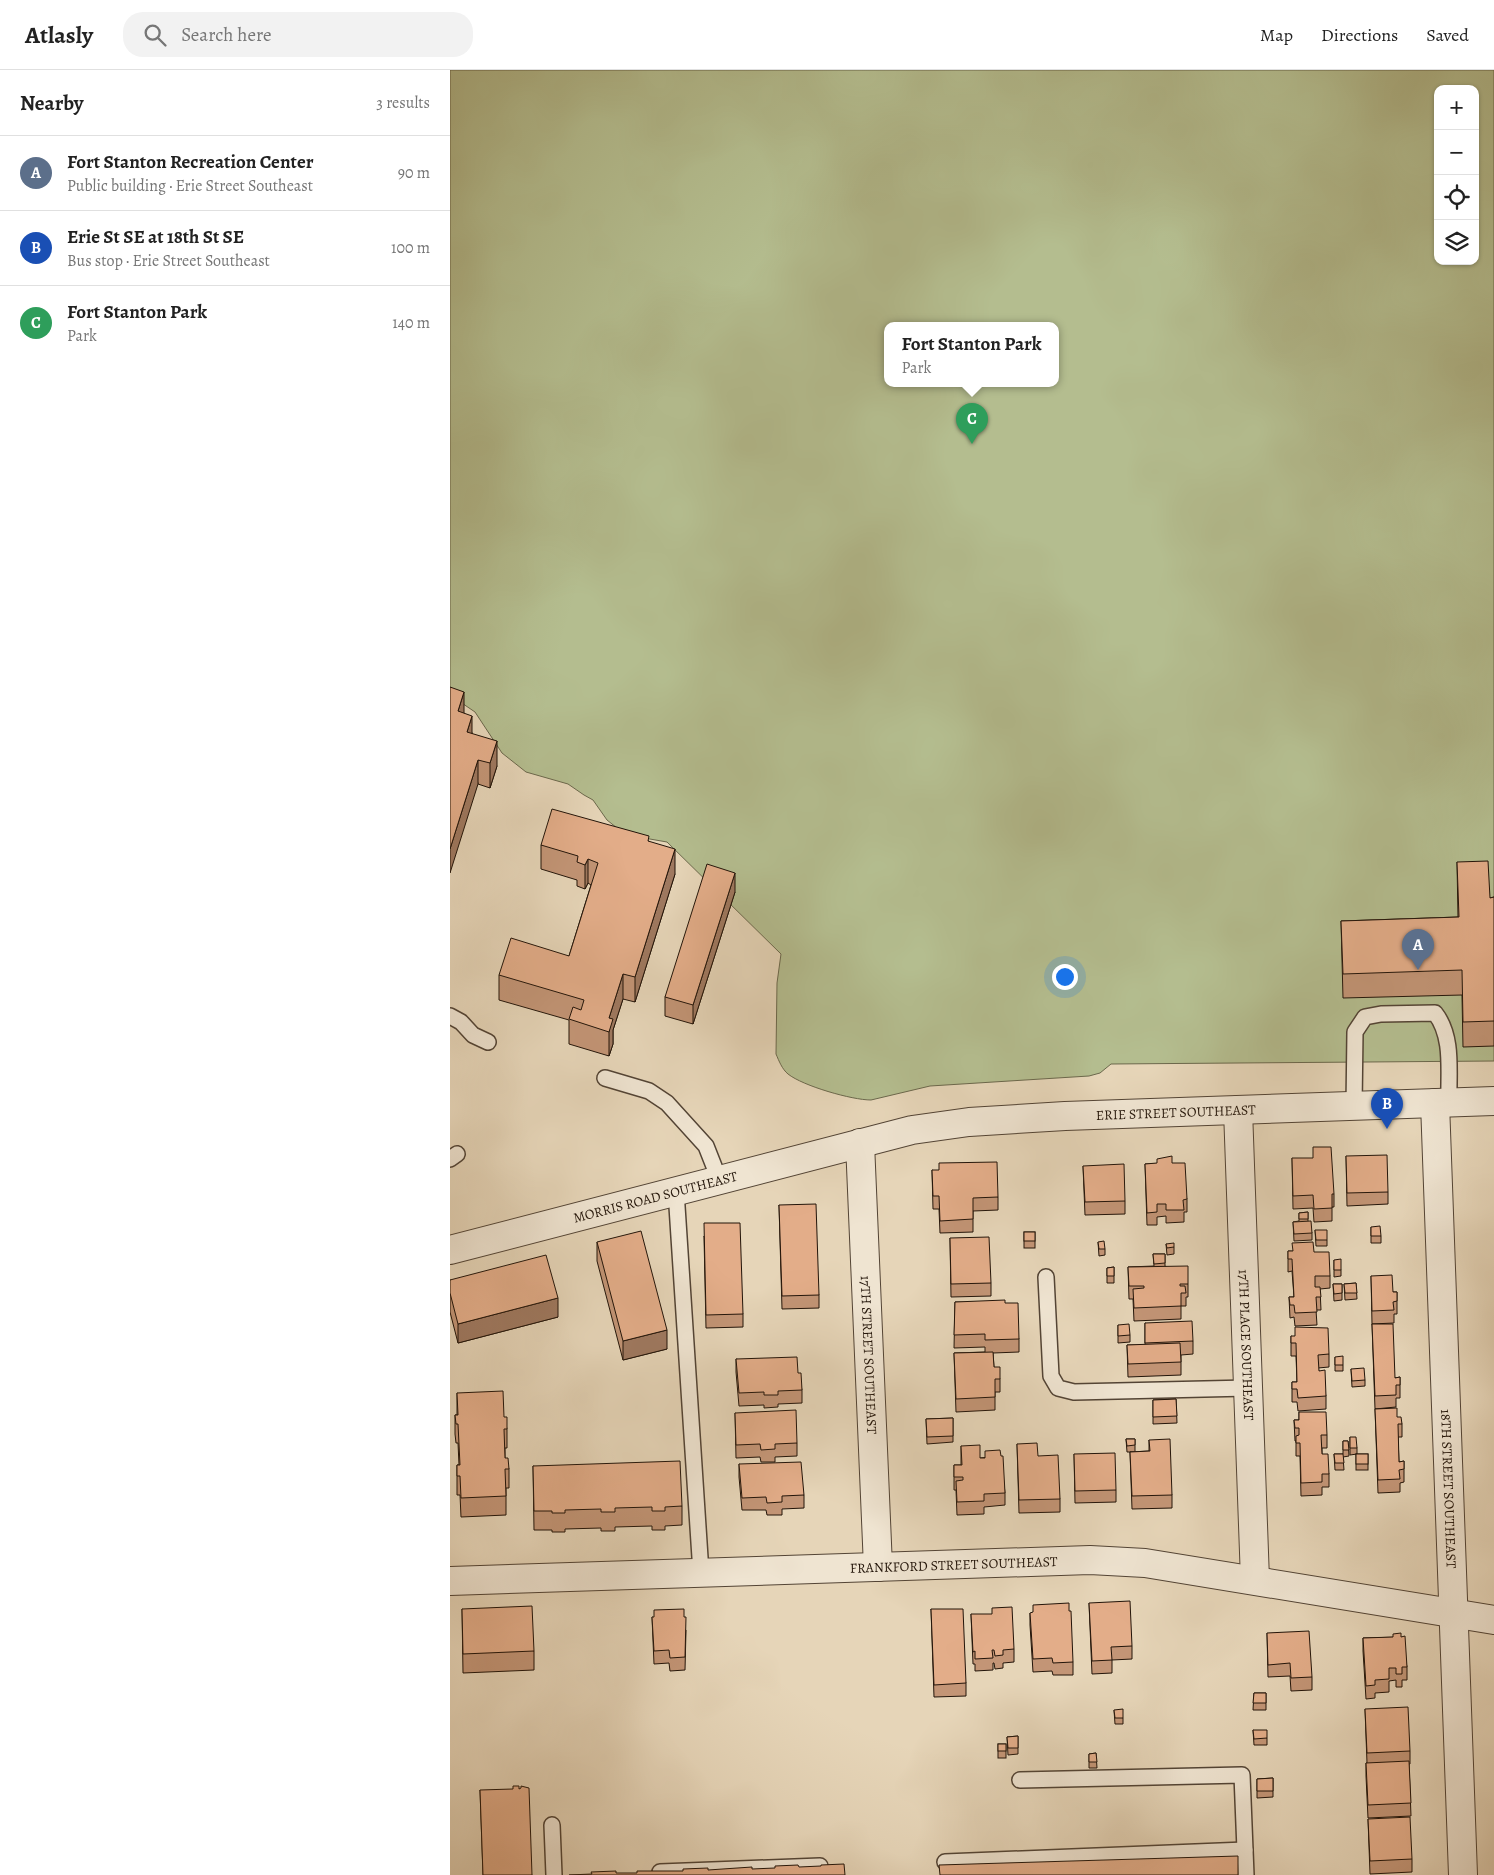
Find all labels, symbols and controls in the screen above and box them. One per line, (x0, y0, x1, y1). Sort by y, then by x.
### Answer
search box (123, 12, 473, 57)
text: Atlasly (25, 19, 93, 51)
icon: search (141, 21, 169, 49)
text: Search here (181, 22, 272, 48)
text: Map (1260, 23, 1293, 47)
text: Directions (1321, 23, 1398, 47)
text: Saved (1426, 23, 1469, 47)
map controls (1434, 85, 1479, 265)
button: + (1434, 85, 1479, 130)
text: Nearby (20, 89, 83, 117)
text: 3 results (376, 92, 430, 114)
button: − (1434, 130, 1479, 175)
text: Fort Stanton Recreation Center (67, 149, 313, 175)
text: A (31, 162, 41, 184)
text: 90 m (398, 162, 430, 184)
text: Public building · Erie Street Southeast (67, 175, 313, 197)
button: locate (1434, 175, 1479, 220)
button: layers (1434, 220, 1479, 265)
text: Erie St SE at 18th St SE (67, 224, 244, 250)
text: B (31, 237, 41, 259)
text: 100 m (391, 237, 430, 259)
text: Bus stop · Erie Street Southeast (67, 250, 270, 272)
text: Fort Stanton Park (67, 299, 207, 325)
text: C (31, 312, 41, 334)
text: 140 m (392, 312, 430, 334)
popup (884, 322, 1059, 387)
text: Park (67, 325, 97, 347)
text: Fort Stanton Park (901, 331, 1042, 357)
text: Park (901, 357, 931, 379)
pin: C (956, 403, 988, 444)
pin: A (1402, 929, 1434, 970)
your location (1052, 964, 1078, 990)
pin: B (1371, 1088, 1403, 1129)
street label: ERIE STREET SOUTHEAST (1096, 1100, 1257, 1124)
street label: MORRIS ROAD SOUTHEAST (571, 1166, 740, 1227)
street label: 17TH PLACE SOUTHEAST (1234, 1269, 1259, 1421)
street label: 17TH STREET SOUTHEAST (856, 1275, 882, 1435)
street label: 18TH STREET SOUTHEAST (1437, 1409, 1461, 1569)
street label: FRANKFORD STREET SOUTHEAST (850, 1552, 1058, 1577)

